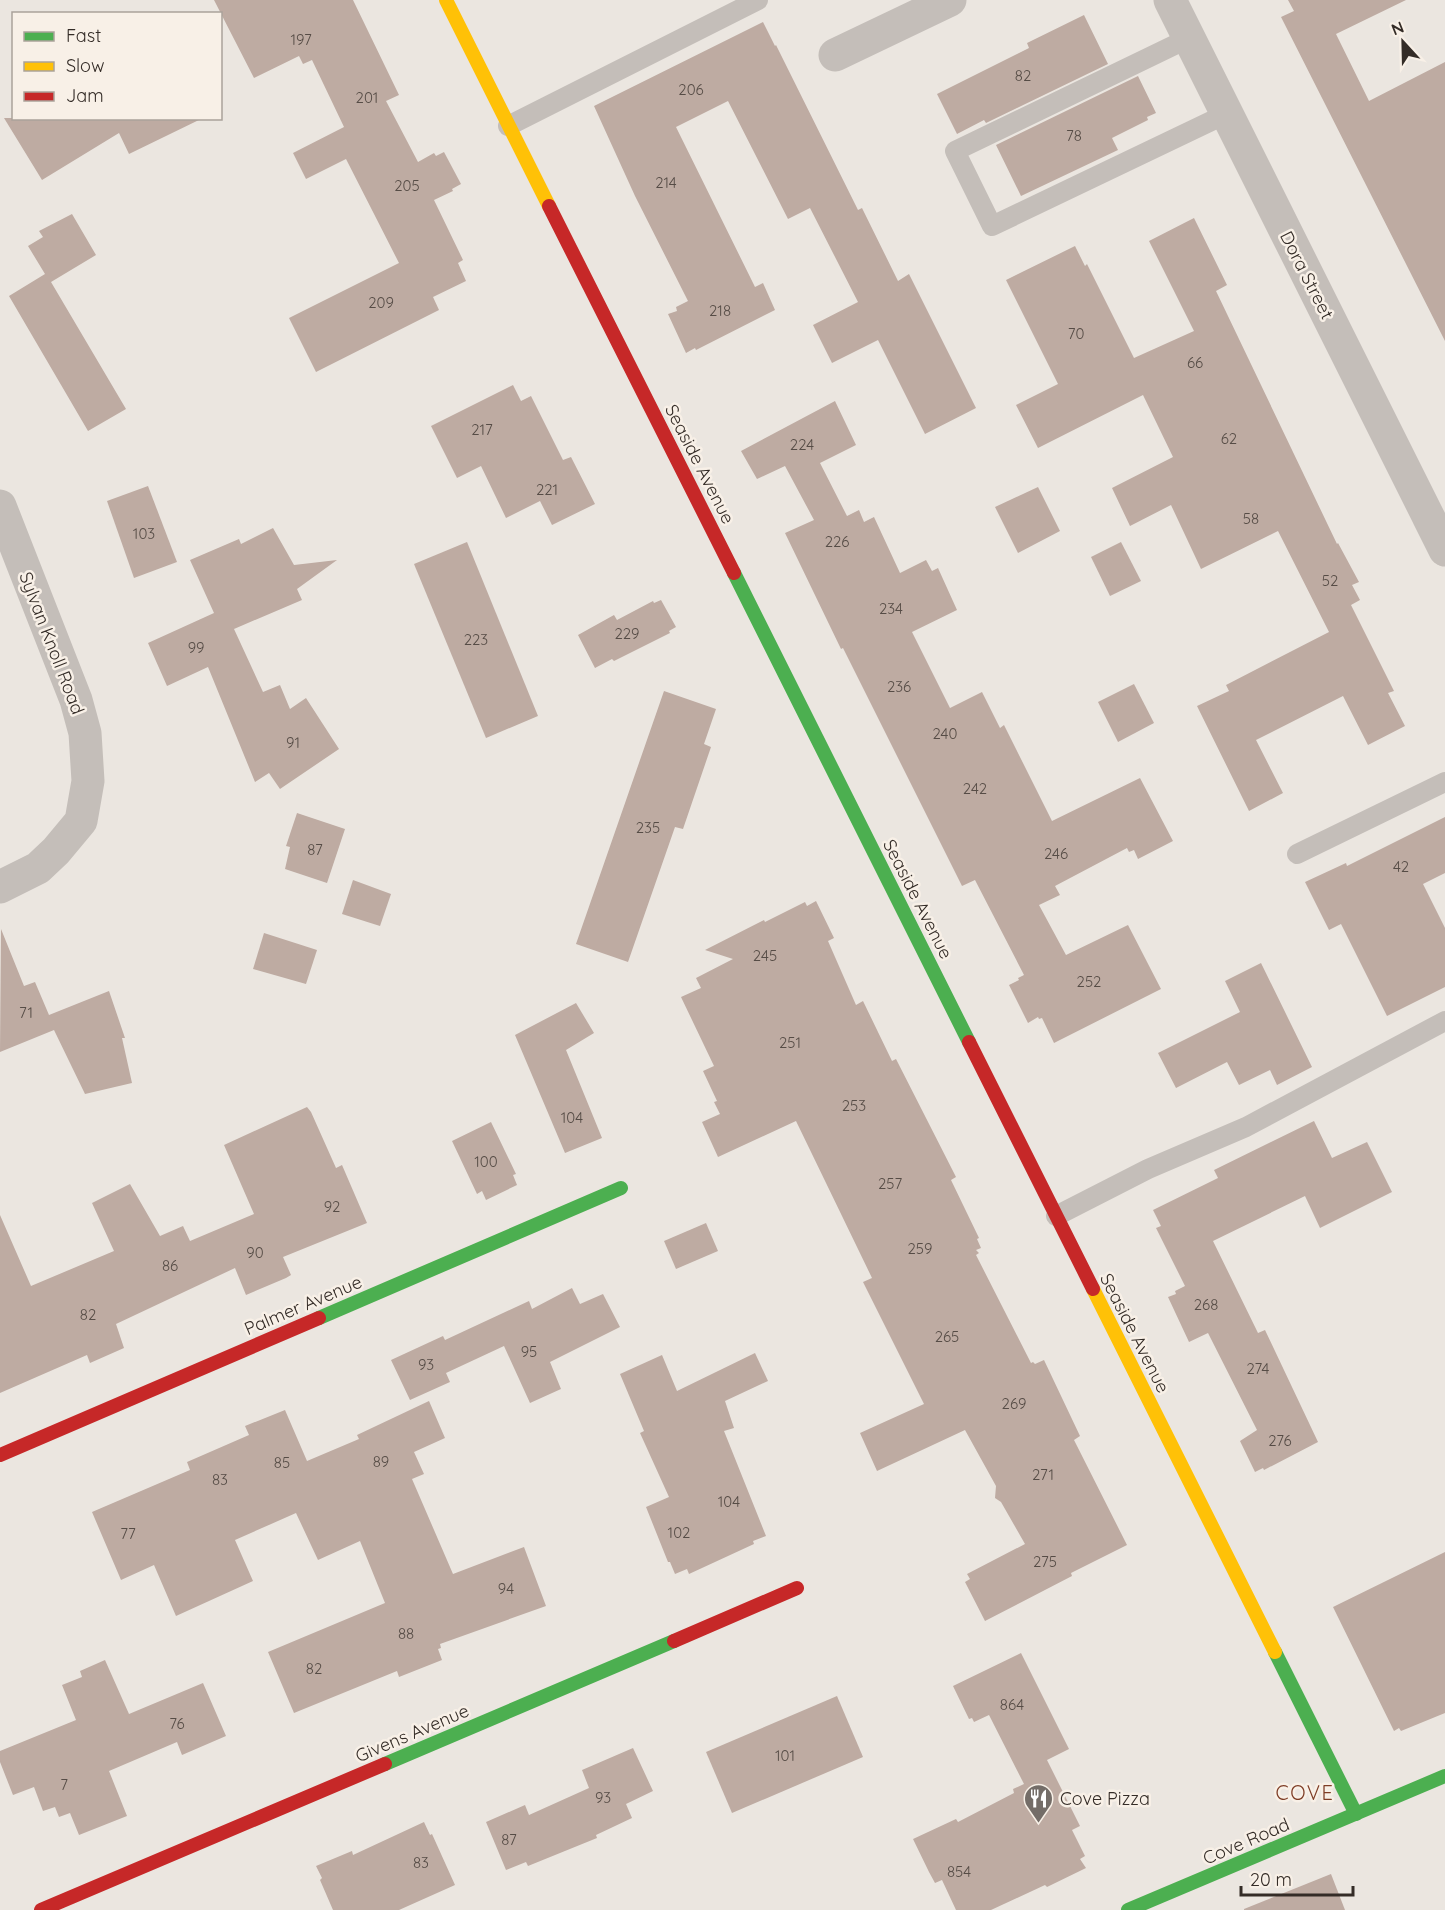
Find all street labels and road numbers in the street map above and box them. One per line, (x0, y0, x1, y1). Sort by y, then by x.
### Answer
street label: Dora Street (1275, 227, 1339, 323)
street label: Seaside Avenue (660, 400, 740, 528)
street label: Sylvan Knoll Road (14, 568, 90, 718)
street label: Seaside Avenue (878, 835, 958, 963)
street label: Seaside Avenue (1095, 1269, 1175, 1397)
street label: Palmer Avenue (241, 1270, 365, 1340)
street label: Givens Avenue (352, 1699, 472, 1767)
street label: Cove Road (1199, 1812, 1293, 1870)

